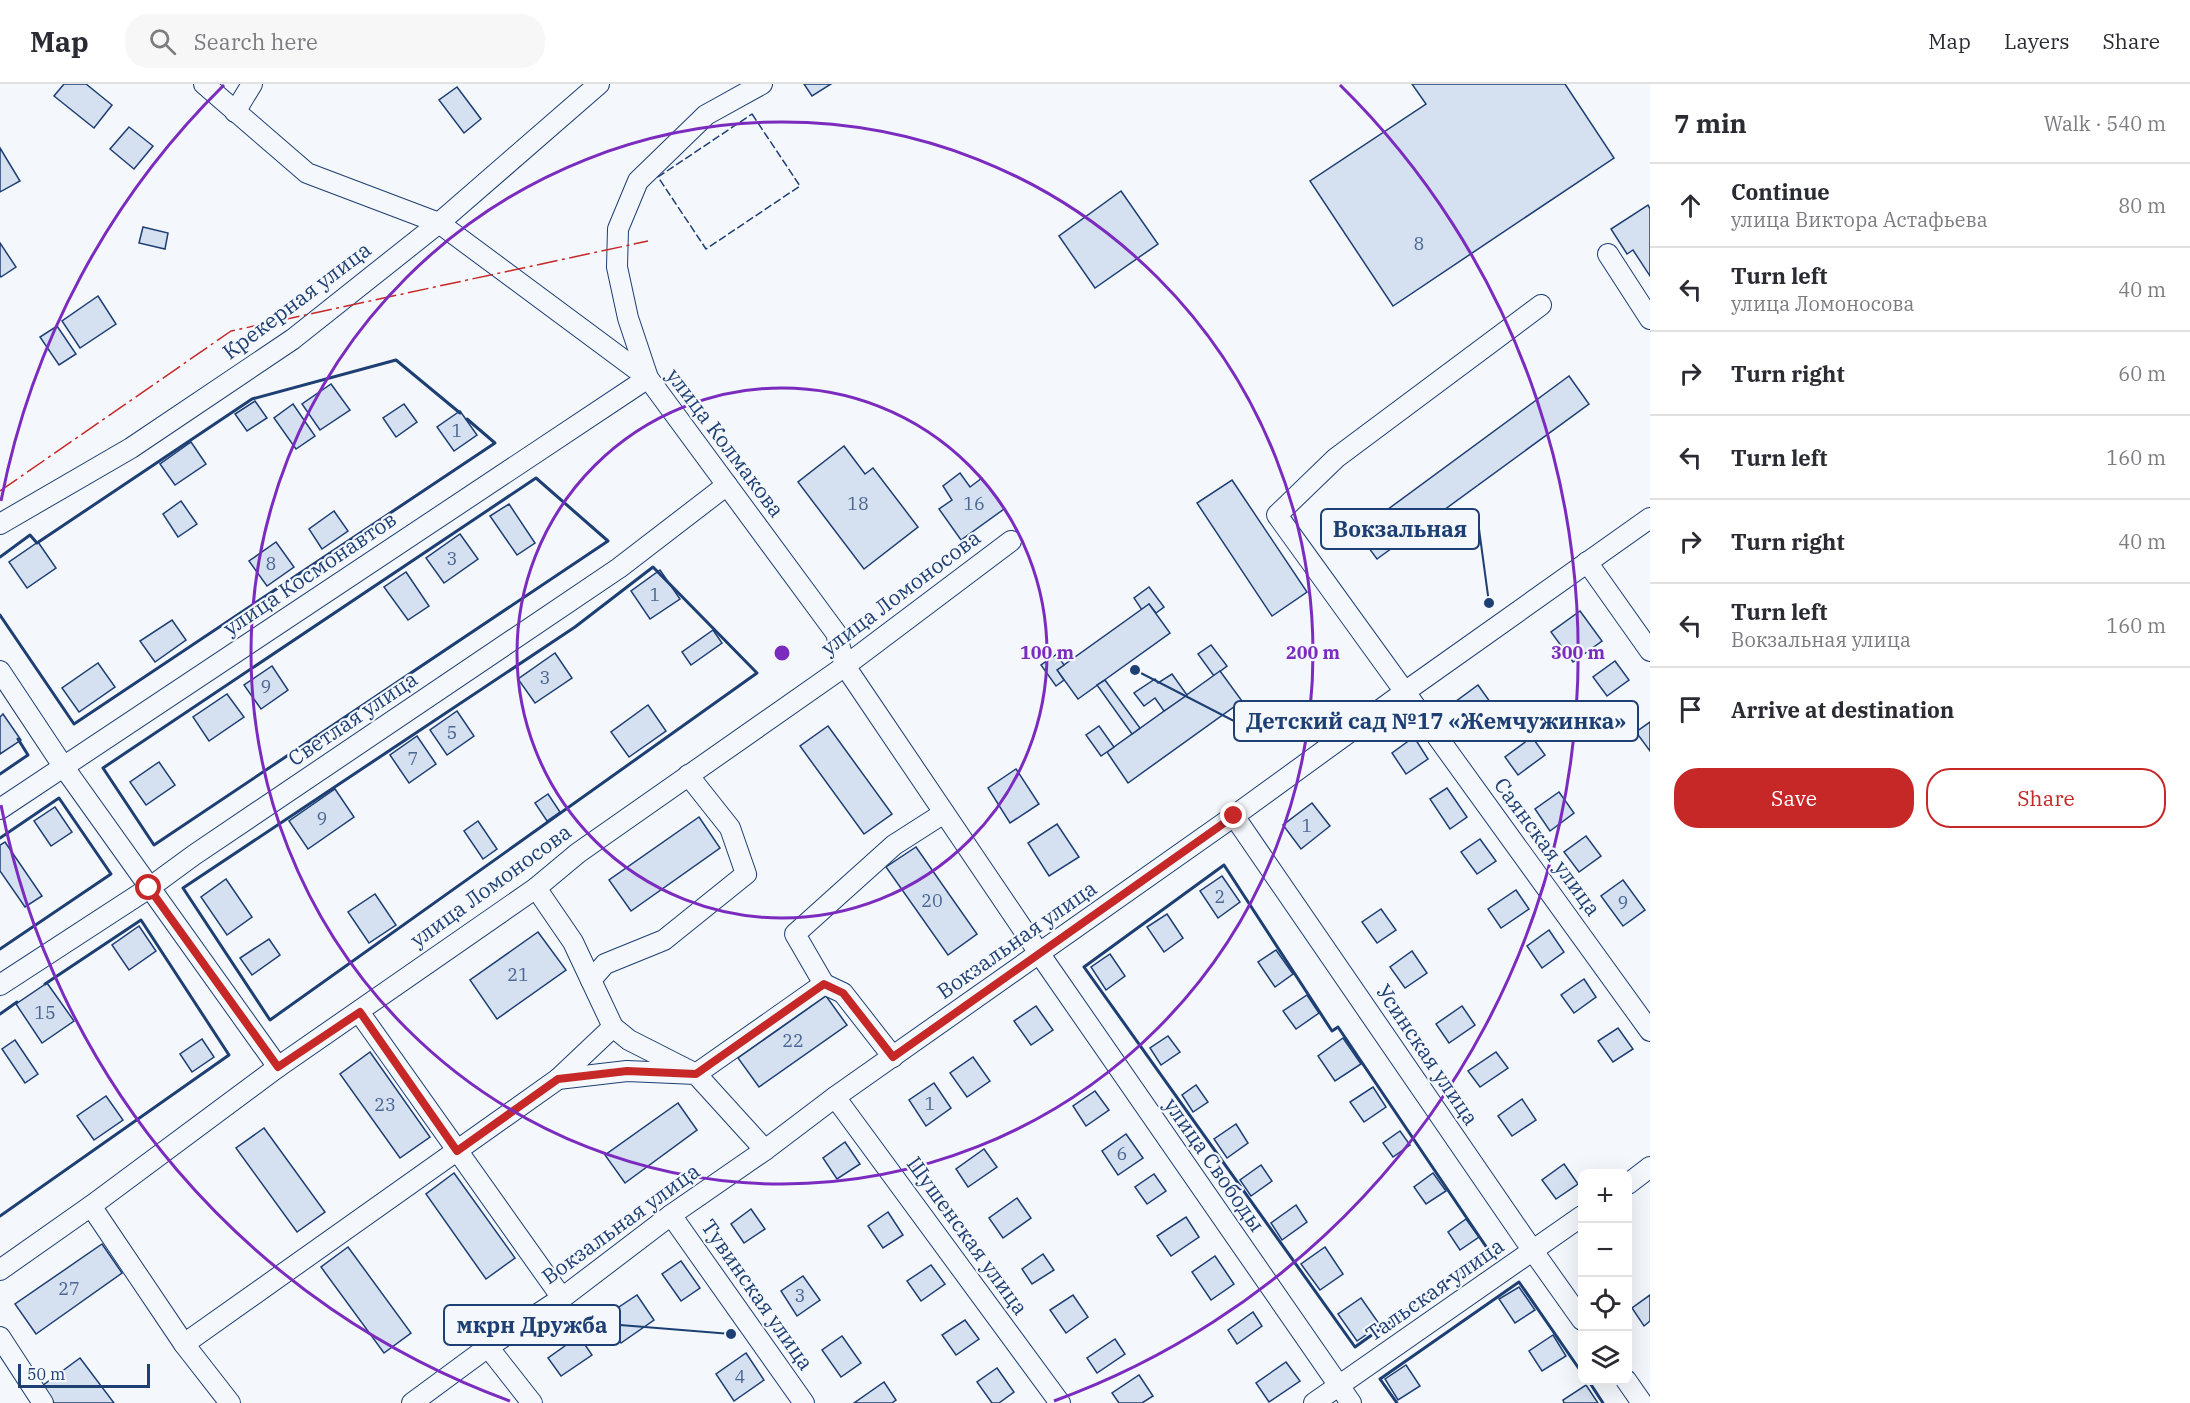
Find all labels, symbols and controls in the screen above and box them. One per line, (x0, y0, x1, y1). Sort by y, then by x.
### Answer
search box (125, 14, 545, 68)
text: Map (30, 23, 89, 60)
icon: search (146, 25, 179, 58)
text: Search here (194, 27, 318, 56)
text: Map (1928, 27, 1971, 55)
text: Layers (2004, 27, 2070, 55)
text: Share (2103, 27, 2160, 55)
text: 7 min (1674, 106, 1747, 140)
text: Walk · 540 m (2044, 110, 2166, 137)
text: Continue (1731, 177, 1830, 206)
icon: ahead (1674, 189, 1707, 222)
text: 80 m (2118, 192, 2166, 219)
text: улица Виктора Астафьева (1731, 206, 1988, 233)
house number: 8 (1414, 232, 1424, 255)
street label: Крекерная улица (216, 235, 376, 365)
text: Turn left (1731, 261, 1827, 290)
icon: left (1674, 273, 1707, 306)
text: 40 m (2118, 276, 2166, 303)
text: улица Ломоносова (1731, 290, 1914, 317)
icon: right (1674, 357, 1707, 390)
text: Turn right (1731, 359, 1845, 388)
text: 60 m (2118, 360, 2166, 387)
street label: улица Колмакова (661, 362, 791, 523)
house number: 1 (452, 419, 462, 442)
icon: left (1674, 441, 1707, 474)
text: Turn left (1731, 443, 1827, 472)
text: 160 m (2106, 444, 2166, 471)
house number: 18 (847, 492, 869, 515)
house number: 16 (963, 492, 985, 515)
street label: улица Космонавтов (217, 505, 401, 642)
callout: Вокзальная (1321, 509, 1479, 549)
text: Вокзальная (1333, 514, 1467, 543)
street label: улица Ломоносова (815, 523, 986, 661)
icon: right (1674, 525, 1707, 558)
text: Turn right (1731, 527, 1845, 556)
text: 40 m (2118, 528, 2166, 555)
house number: 3 (447, 547, 457, 570)
house number: 8 (266, 552, 276, 575)
house number: 1 (650, 583, 660, 606)
text: Turn left (1731, 597, 1827, 626)
icon: left (1674, 609, 1707, 642)
text: 160 m (2106, 612, 2166, 639)
text: Вокзальная улица (1731, 626, 1911, 653)
text: 100 m (1020, 641, 1075, 664)
text: 200 m (1286, 641, 1341, 664)
text: 300 m (1551, 641, 1606, 664)
centre of rings (772, 643, 792, 663)
street label: Светлая улица (282, 664, 423, 772)
house number: 3 (540, 666, 550, 689)
house number: 9 (261, 675, 271, 698)
icon: arrive (1674, 693, 1707, 726)
text: Arrive at destination (1731, 695, 1954, 724)
callout: Детский сад №17 «Жемчужинка» (1234, 701, 1638, 741)
text: Детский сад №17 «Жемчужинка» (1246, 706, 1626, 735)
house number: 5 (447, 721, 457, 744)
house number: 7 (408, 747, 418, 770)
button: Save (1674, 768, 1914, 828)
button: Share (1926, 768, 2166, 828)
street label: Саянская улица (1488, 772, 1607, 921)
route end (1220, 802, 1246, 828)
house number: 9 (317, 807, 327, 830)
house number: 1 (1302, 814, 1312, 837)
street label: улица Ломоносова (404, 817, 577, 953)
route start (135, 874, 161, 900)
street label: Вокзальная улица (931, 874, 1102, 1005)
house number: 2 (1215, 885, 1225, 908)
house number: 20 (921, 889, 943, 912)
house number: 9 (1618, 891, 1628, 914)
house number: 21 (507, 963, 529, 986)
street label: Усинская улица (1370, 979, 1485, 1130)
house number: 15 (34, 1001, 56, 1024)
house number: 22 (782, 1029, 804, 1052)
house number: 1 (925, 1092, 935, 1115)
street label: улица Свободы (1158, 1092, 1271, 1237)
house number: 23 (374, 1093, 396, 1116)
house number: 6 (1117, 1142, 1127, 1165)
street label: Шушенская улица (901, 1151, 1035, 1320)
street label: Вокзальная улица (536, 1156, 705, 1290)
map controls (1578, 1169, 1632, 1385)
button: + (1578, 1169, 1632, 1223)
street label: Тувинская улица (695, 1213, 820, 1375)
button: − (1578, 1223, 1632, 1277)
street label: Тальская улица (1360, 1231, 1509, 1347)
house number: 27 (58, 1277, 80, 1300)
button: locate (1578, 1277, 1632, 1331)
house number: 3 (795, 1284, 805, 1307)
callout: мкрн Дружба (444, 1305, 620, 1345)
text: мкрн Дружба (456, 1310, 608, 1339)
button: layers (1578, 1331, 1632, 1385)
scale bar (18, 1361, 150, 1388)
text: 50 m (27, 1364, 65, 1384)
house number: 4 (735, 1365, 745, 1388)

